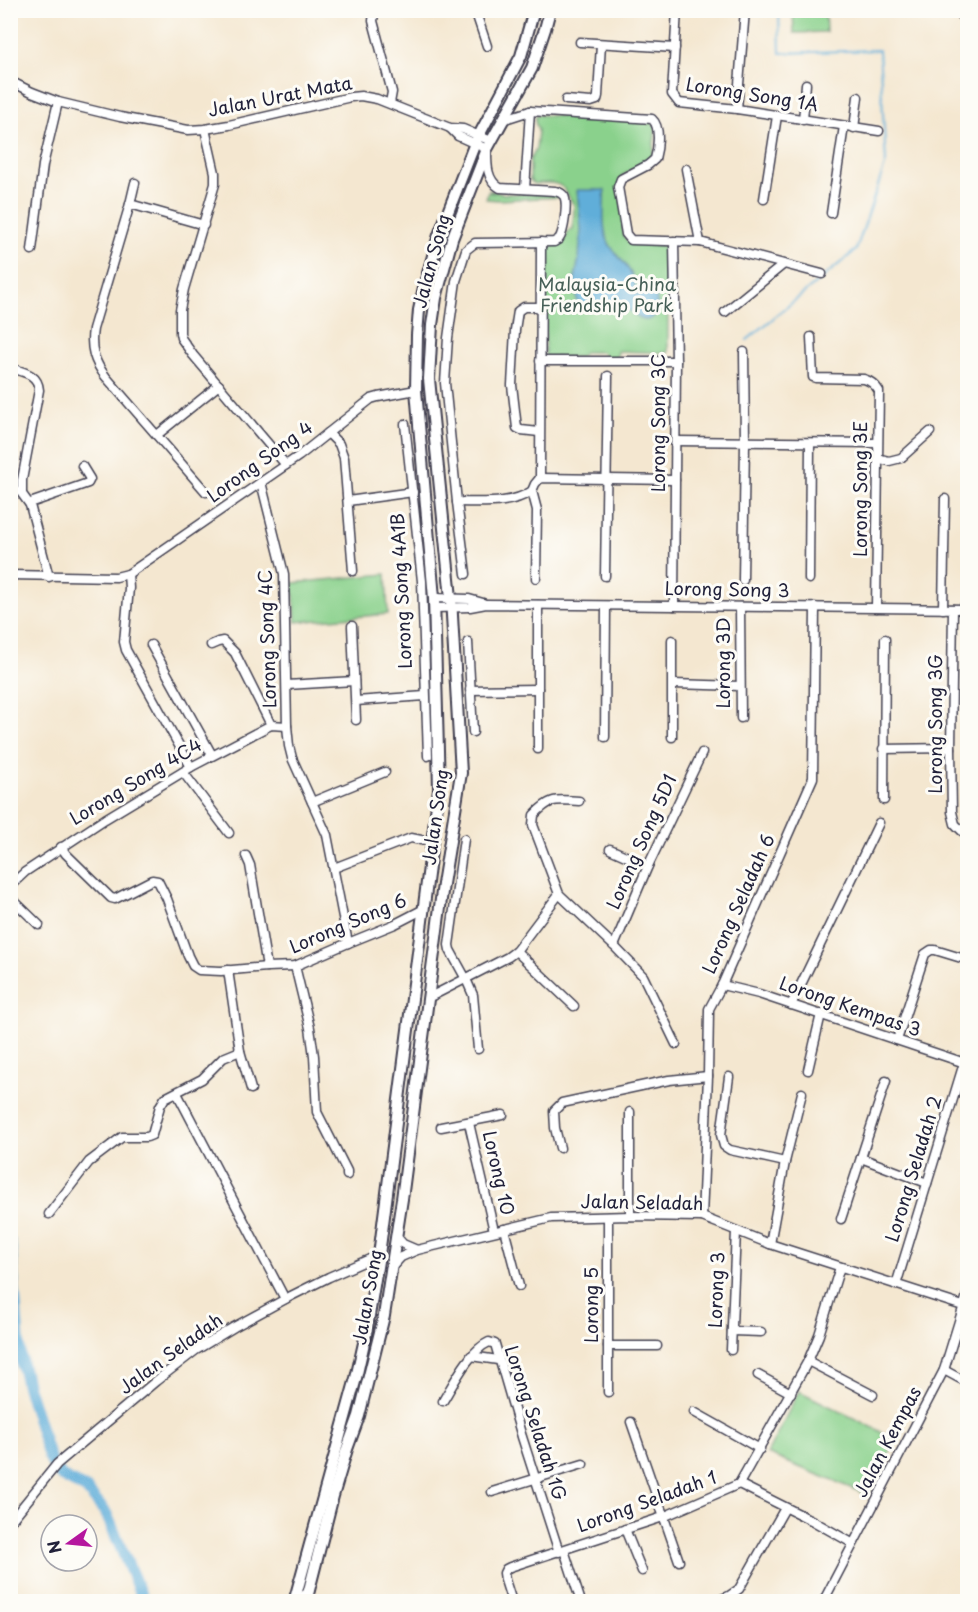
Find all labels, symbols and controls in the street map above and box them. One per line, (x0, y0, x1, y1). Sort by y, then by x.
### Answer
street label: Jalan Urat Mata (205, 68, 354, 123)
street label: Lorong Song 1A (684, 70, 820, 117)
street label: Jalan Song (405, 210, 456, 311)
park label: Malaysia-China Friendship Park (538, 270, 677, 318)
street label: Lorong Song 3C (644, 354, 671, 492)
street label: Lorong Song 4 (201, 413, 318, 508)
street label: Lorong Song 3E (846, 421, 873, 557)
street label: Lorong Song 4A1B (383, 512, 418, 670)
street label: Lorong Song 4C (251, 569, 282, 709)
street label: Lorong Song 3 (664, 574, 790, 603)
street label: Lorong 3D (709, 617, 736, 709)
street label: Lorong Song 3G (921, 654, 948, 794)
street label: Lorong Song 4C4 (64, 730, 207, 831)
street label: Jalan Song (414, 767, 455, 867)
street label: Lorong Song 5D1 (599, 770, 682, 913)
street label: Lorong Seladah 6 (695, 829, 781, 978)
street label: Lorong Song 6 (285, 886, 410, 959)
street label: Lorong Kempas 3 (776, 969, 925, 1042)
street label: Lorong Seladah 2 (878, 1092, 948, 1245)
street label: Lorong 10 (477, 1128, 522, 1217)
street label: Jalan Seladah (580, 1187, 704, 1216)
street label: Jalan Song (345, 1247, 388, 1347)
street label: Lorong 3 (701, 1251, 730, 1328)
street label: Lorong 5 (577, 1267, 604, 1343)
street label: Jalan Seladah (113, 1306, 228, 1400)
street label: Lorong Seladah 1G (499, 1342, 574, 1504)
street label: Jalan Kempas (846, 1381, 927, 1501)
street label: Lorong Seladah 1 (573, 1463, 720, 1538)
north arrow (39, 1513, 99, 1573)
text: N (40, 1538, 67, 1556)

